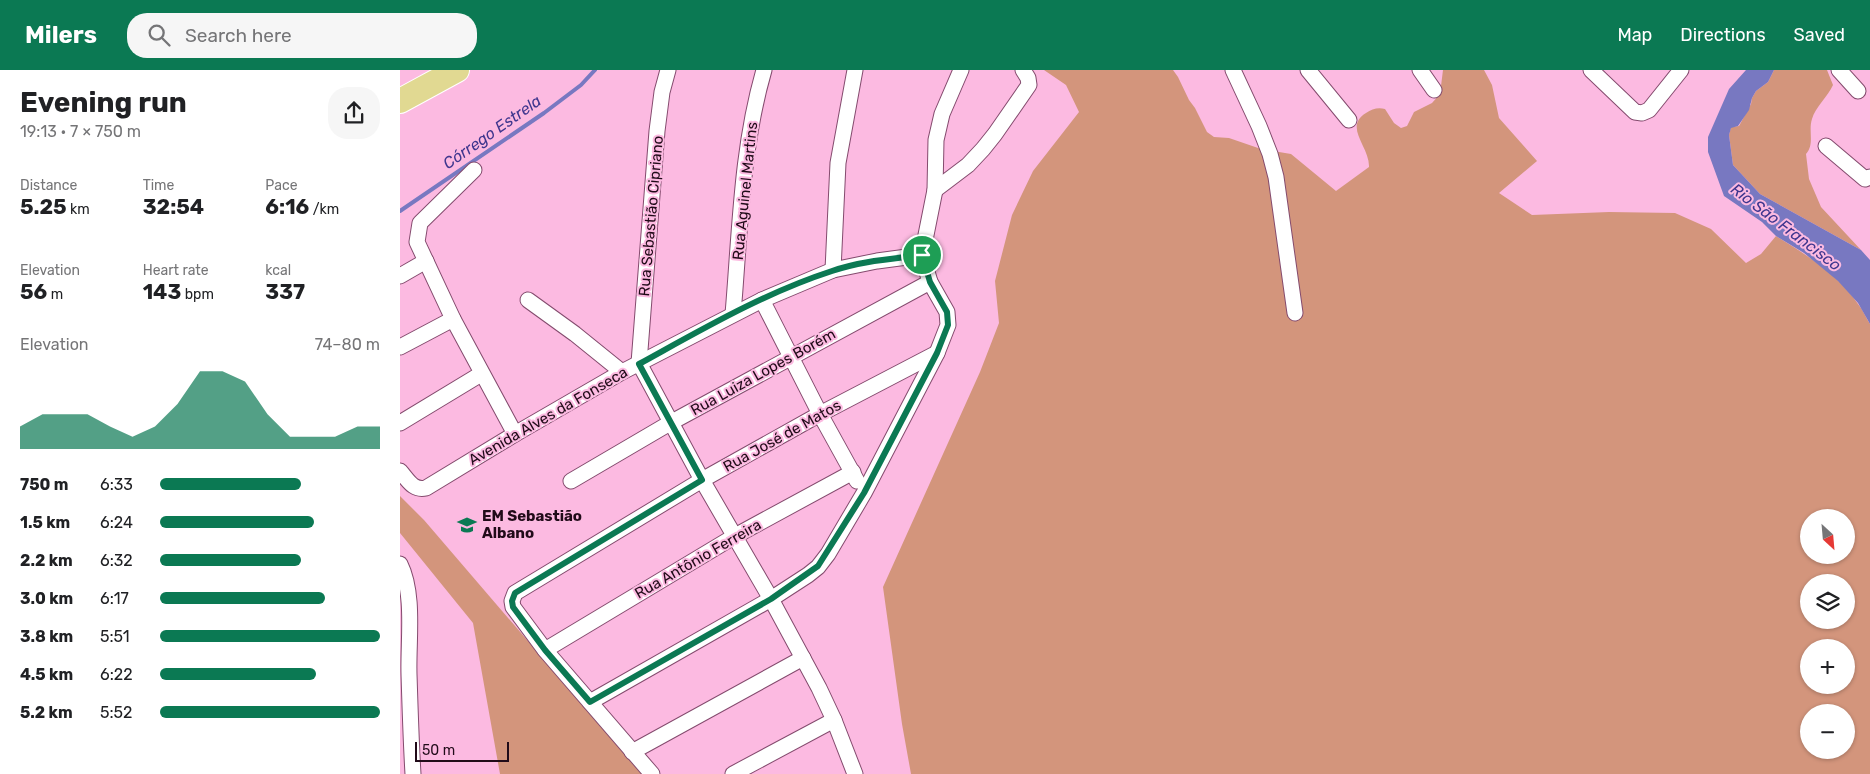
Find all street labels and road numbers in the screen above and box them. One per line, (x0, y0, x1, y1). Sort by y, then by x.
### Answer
street label: Rua Aguinel Martins (729, 121, 761, 261)
street label: Rua Sebastião Cipriano (635, 135, 667, 297)
street label: Rua Luiza Lopes Borém (687, 325, 839, 419)
street label: Avenida Alves da Fonseca (465, 363, 631, 469)
street label: Rua José de Matos (720, 396, 844, 476)
street label: Rua Antônio Ferreira (632, 515, 764, 603)

